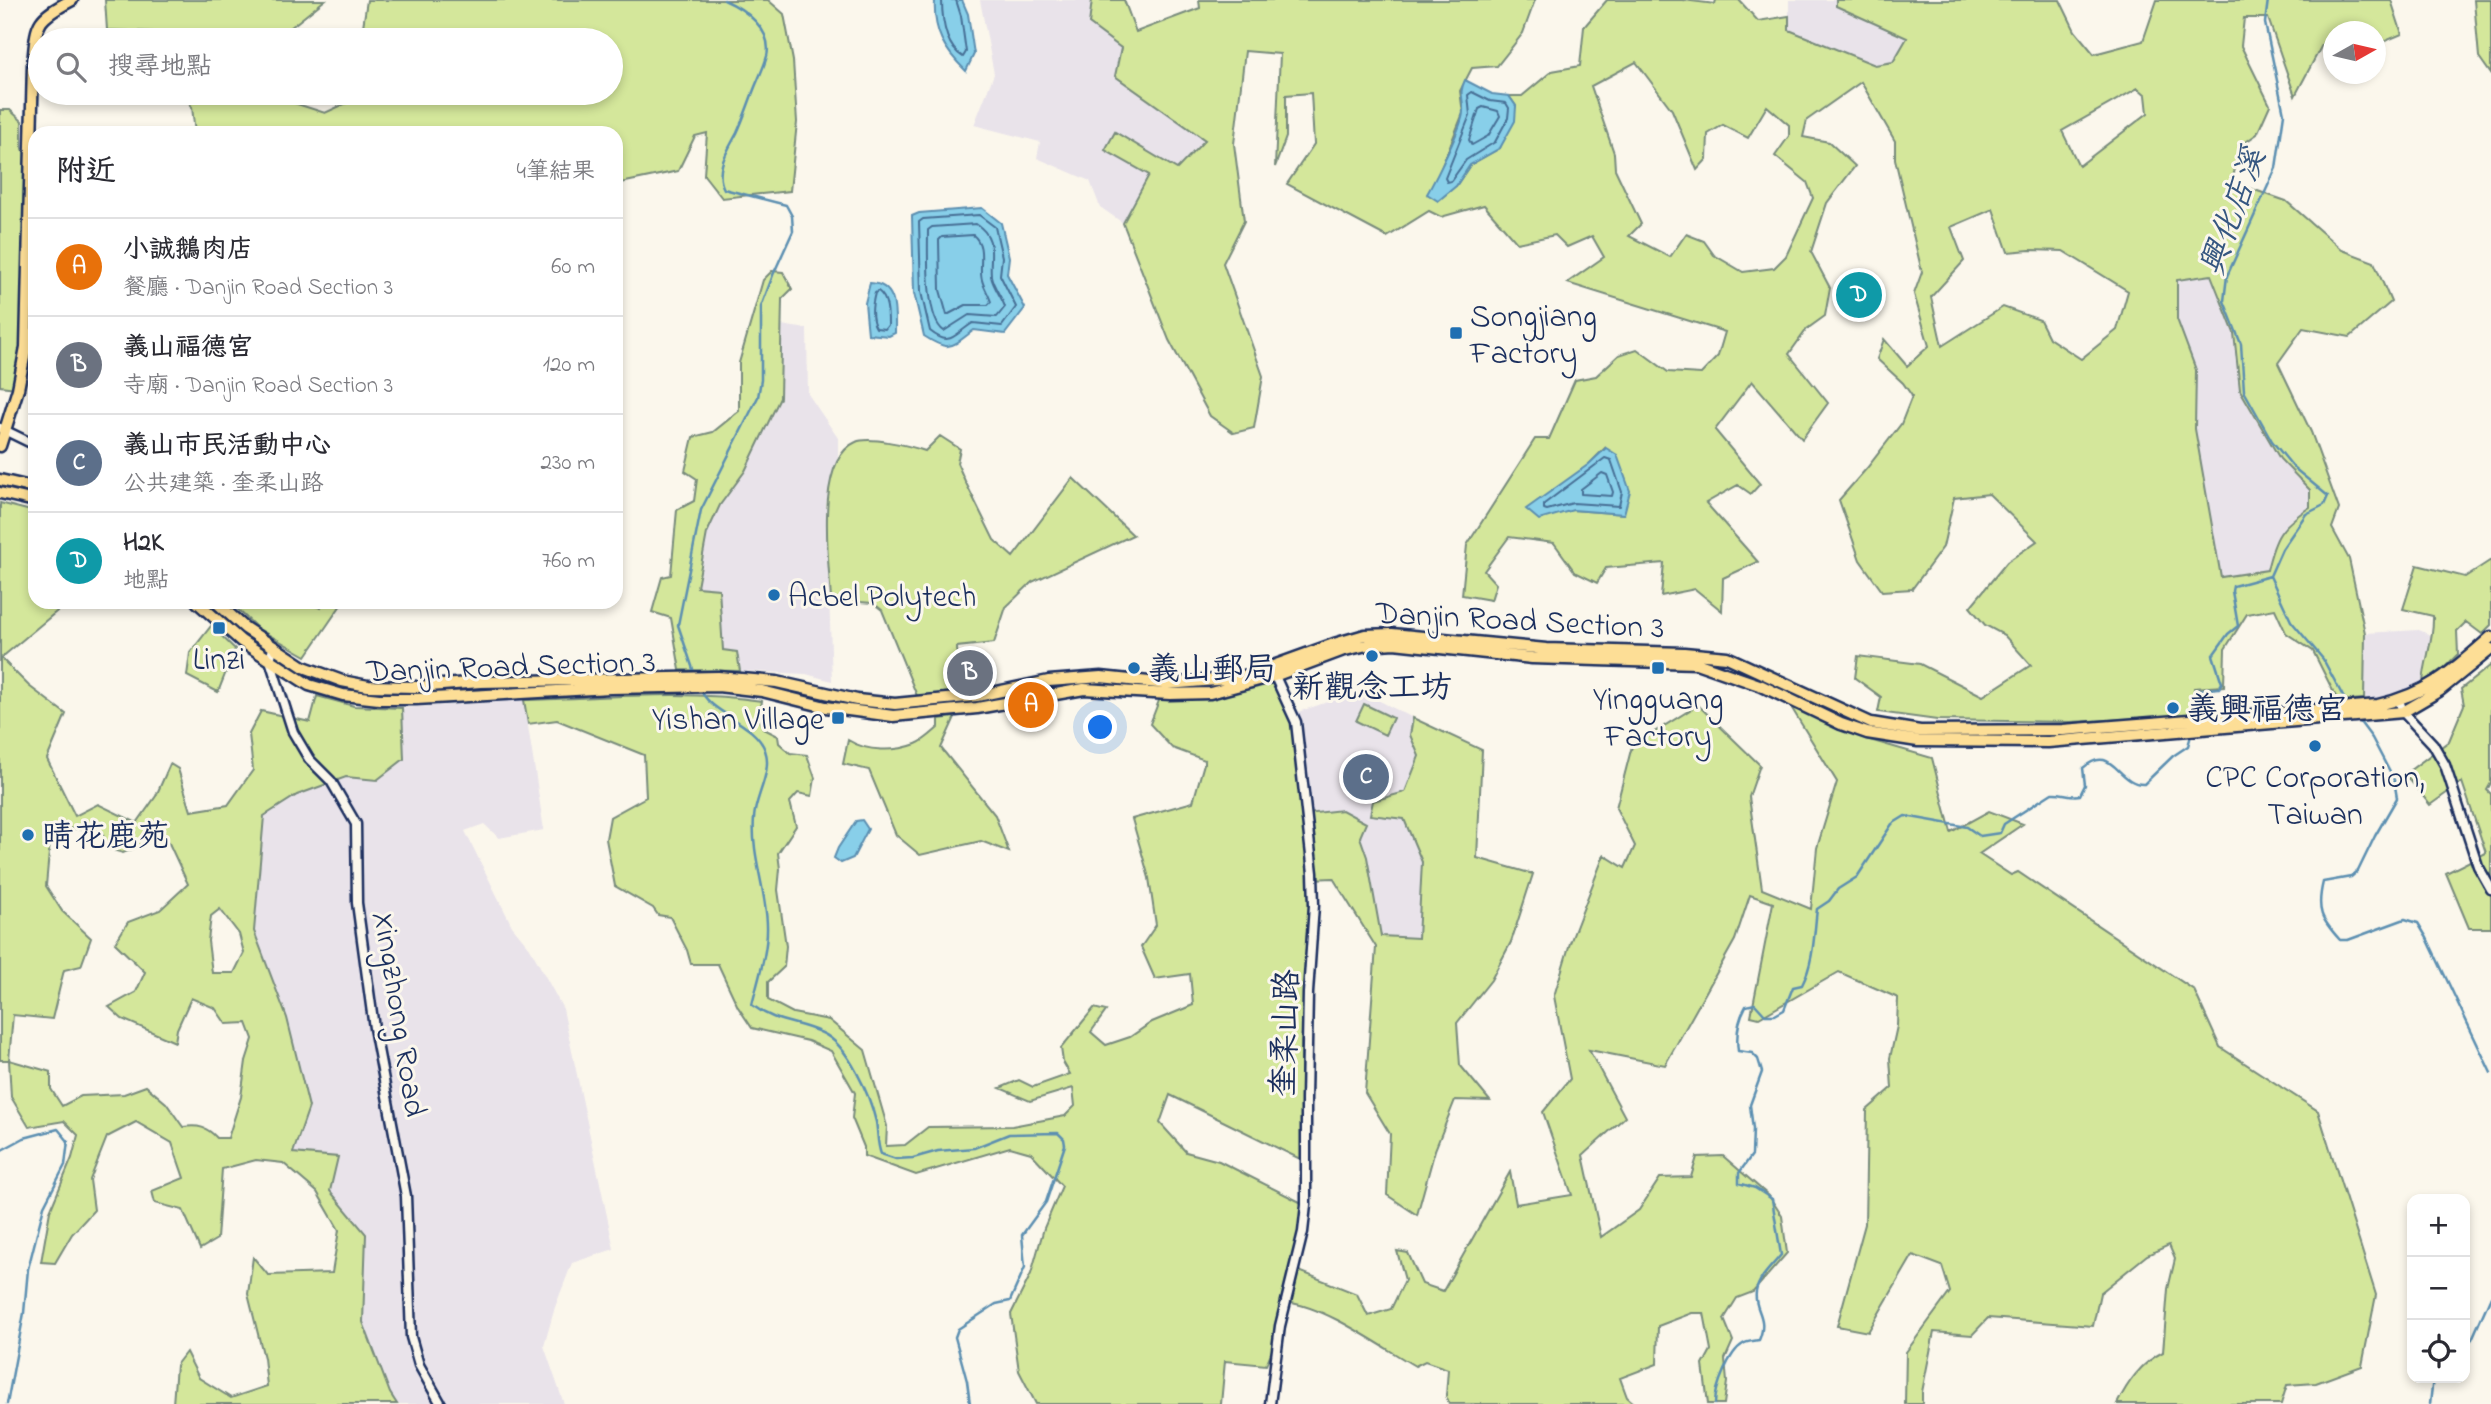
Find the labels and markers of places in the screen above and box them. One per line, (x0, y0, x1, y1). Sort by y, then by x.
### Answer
pin: D (1836, 269, 1882, 321)
place label: Songjiang Factory (1469, 295, 1597, 379)
marker: Songjiang Factory (1448, 325, 1464, 341)
place label: Acbel Polytech (788, 575, 976, 622)
marker: Acbel Polytech (766, 587, 782, 603)
marker: Linzi (211, 620, 227, 636)
place label: Linzi (193, 638, 245, 685)
pin: B (947, 647, 993, 699)
place label: 義山郵局 (1148, 648, 1276, 695)
marker: 新觀念工坊 (1364, 648, 1380, 664)
marker: 義山郵局 (1126, 660, 1142, 676)
marker: Yingguang Factory (1650, 660, 1666, 676)
place label: 新觀念工坊 (1292, 666, 1452, 713)
place label: Yingguang Factory (1593, 678, 1723, 762)
pin: A (1008, 679, 1054, 731)
place label: 義興福德宮 (2187, 688, 2347, 735)
place label: Yishan Village (652, 698, 825, 745)
marker: 義興福德宮 (2165, 700, 2181, 716)
marker: Yishan Village (830, 710, 846, 726)
marker: CPC Corporation, Taiwan (2307, 738, 2323, 754)
pin: C (1343, 751, 1389, 803)
place label: CPC Corporation, Taiwan (2205, 756, 2425, 840)
place label: 晴花鹿苑 (42, 815, 170, 862)
marker: 晴花鹿苑 (20, 827, 36, 843)

